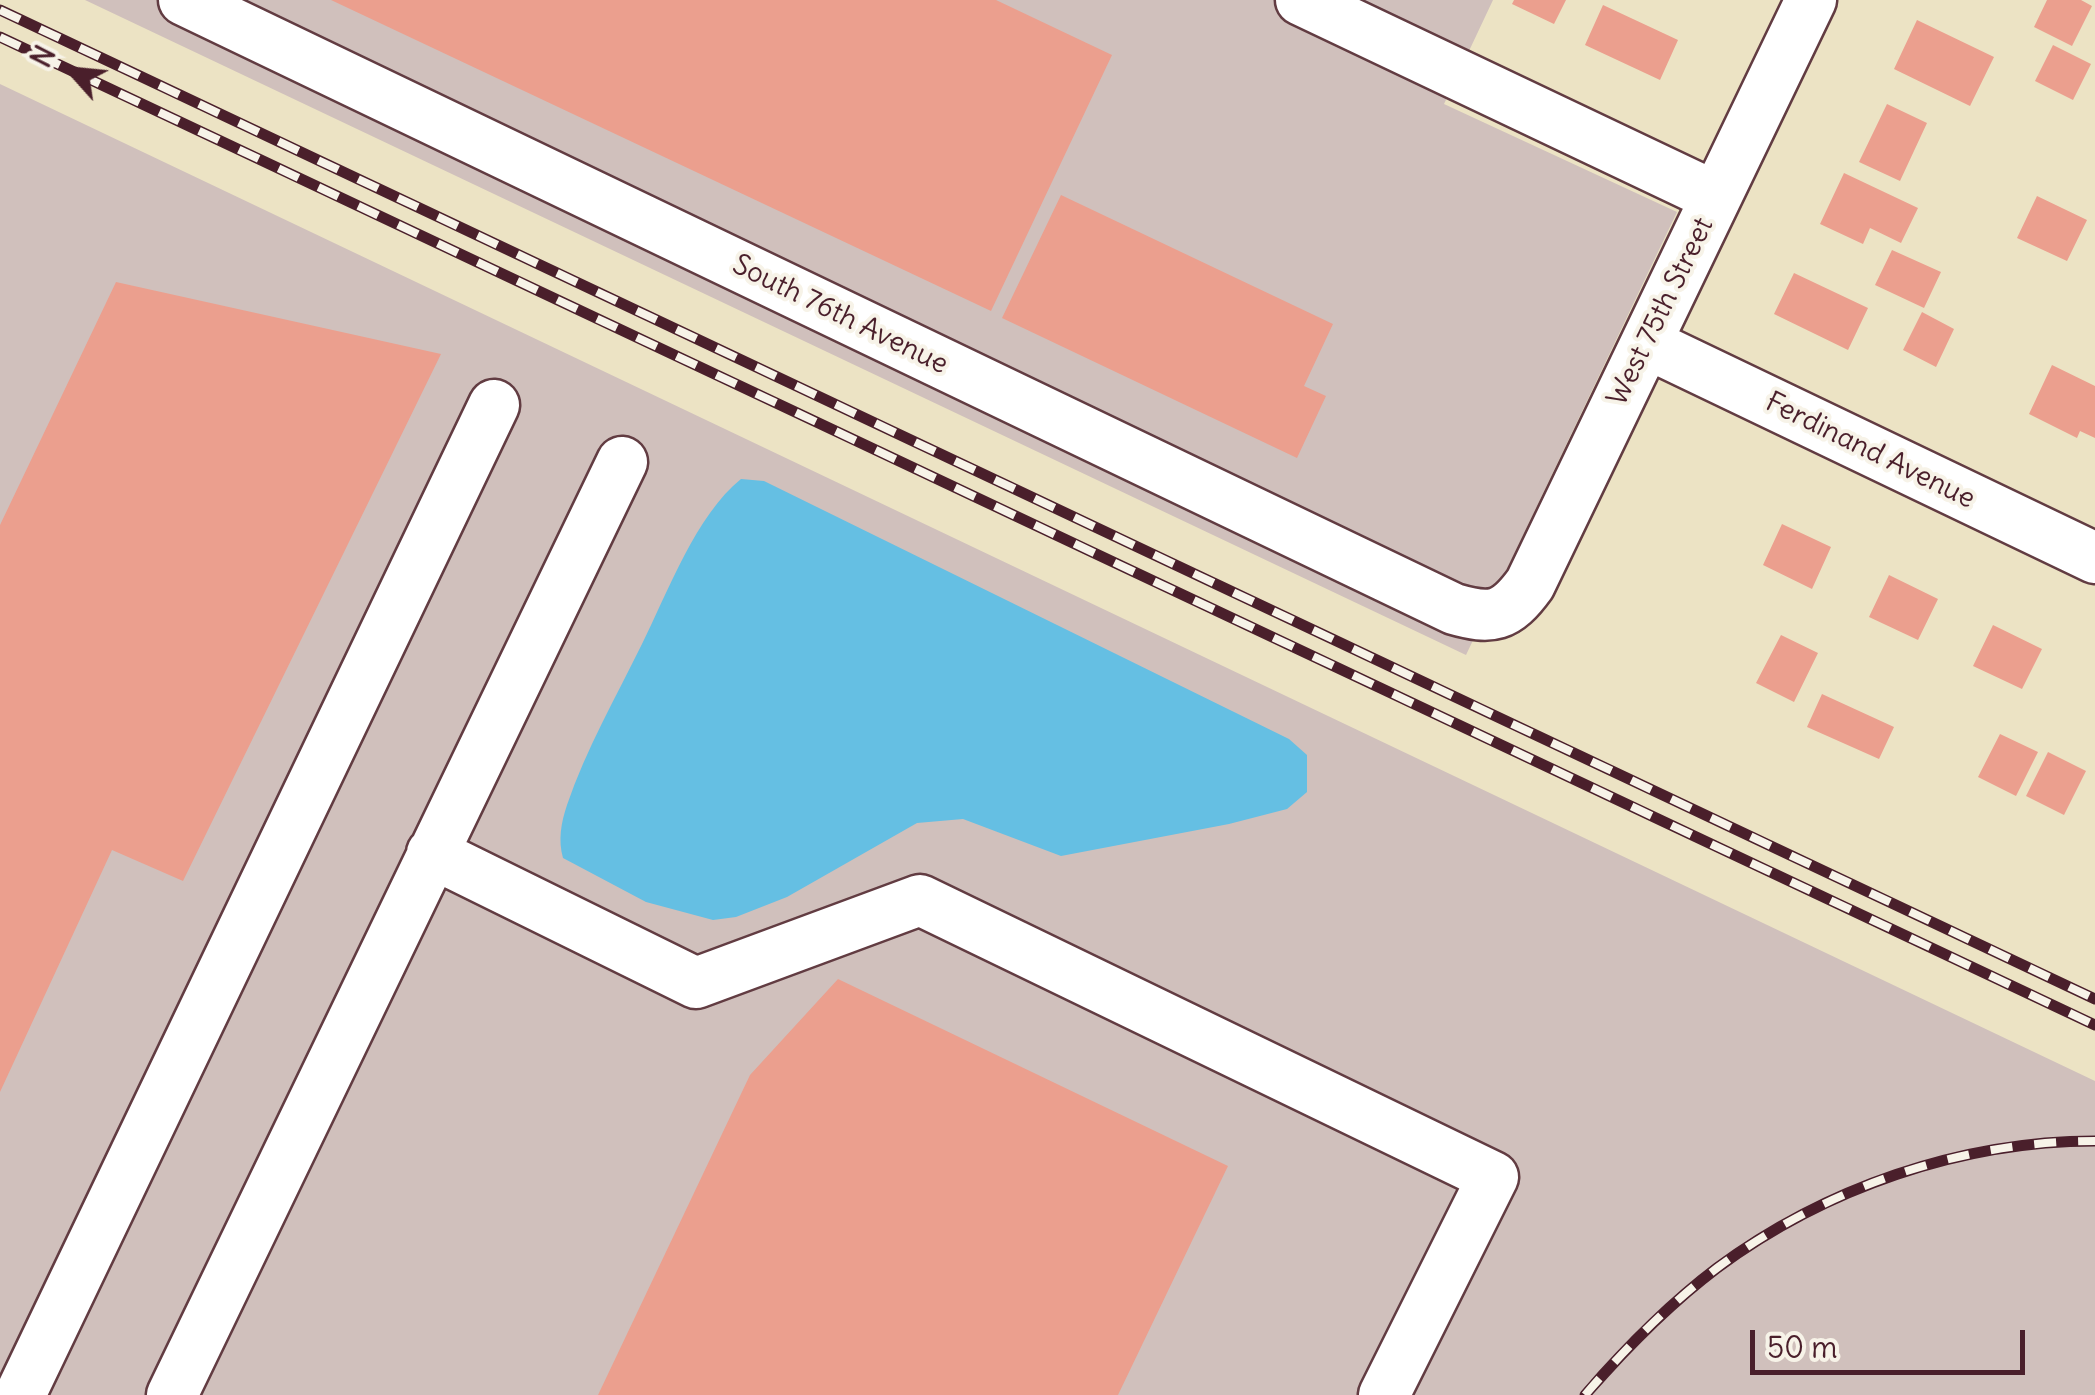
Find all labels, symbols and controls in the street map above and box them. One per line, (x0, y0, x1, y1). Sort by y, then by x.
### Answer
north arrow (20, 20, 120, 120)
text: N (23, 40, 64, 73)
street label: West 75th Street (1601, 212, 1721, 412)
street label: South 76th Avenue (727, 248, 953, 382)
street label: Ferdinand Avenue (1760, 386, 1980, 516)
scale bar (1755, 1310, 2030, 1372)
text: 50 m (1767, 1328, 1837, 1366)

